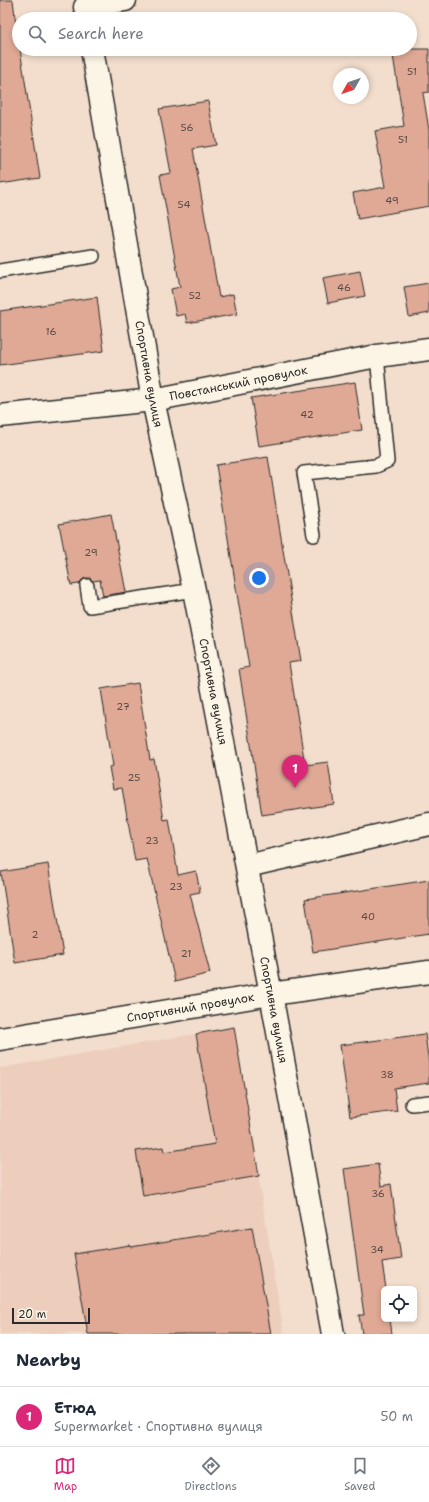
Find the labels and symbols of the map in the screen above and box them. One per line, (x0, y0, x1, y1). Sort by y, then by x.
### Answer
house number: 51 (407, 65, 417, 78)
north arrow (333, 68, 369, 104)
house number: 56 (181, 121, 193, 134)
house number: 51 (398, 133, 408, 146)
house number: 49 (385, 194, 399, 207)
house number: 54 (178, 198, 190, 211)
house number: 46 (337, 281, 351, 294)
house number: 52 (189, 289, 201, 302)
street label: Спортивна вулиця (131, 319, 167, 429)
house number: 16 (46, 325, 56, 338)
street label: Повстанський провулок (168, 362, 309, 405)
house number: 42 (300, 408, 314, 421)
house number: 29 (84, 546, 98, 559)
your location (249, 568, 269, 588)
street label: Спортивна вулиця (195, 637, 231, 746)
house number: 27 (116, 700, 130, 713)
pin: 1 (282, 755, 308, 788)
house number: 25 (128, 771, 140, 784)
house number: 23 (145, 834, 159, 847)
house number: 23 (169, 880, 183, 893)
house number: 40 (361, 910, 375, 923)
house number: 2 (32, 928, 39, 941)
house number: 21 (181, 947, 191, 960)
street label: Спортивна вулиця (256, 955, 291, 1064)
street label: Спортивний провулок (125, 989, 256, 1026)
house number: 38 (380, 1068, 394, 1081)
house number: 36 (371, 1187, 385, 1200)
house number: 34 (370, 1243, 384, 1256)
scale bar (12, 1306, 90, 1325)

